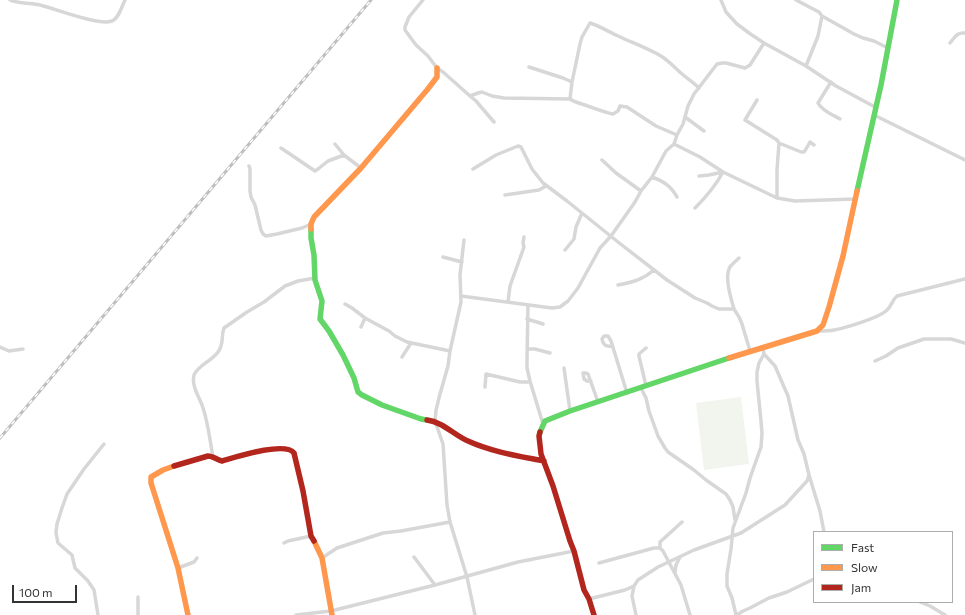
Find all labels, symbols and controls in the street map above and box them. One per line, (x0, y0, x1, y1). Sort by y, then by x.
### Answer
legend (813, 531, 953, 603)
text: Fast (851, 540, 874, 554)
text: Slow (851, 560, 878, 574)
scale bar (14, 577, 79, 603)
text: Jam (851, 580, 871, 594)
text: 100 m (19, 585, 53, 599)

